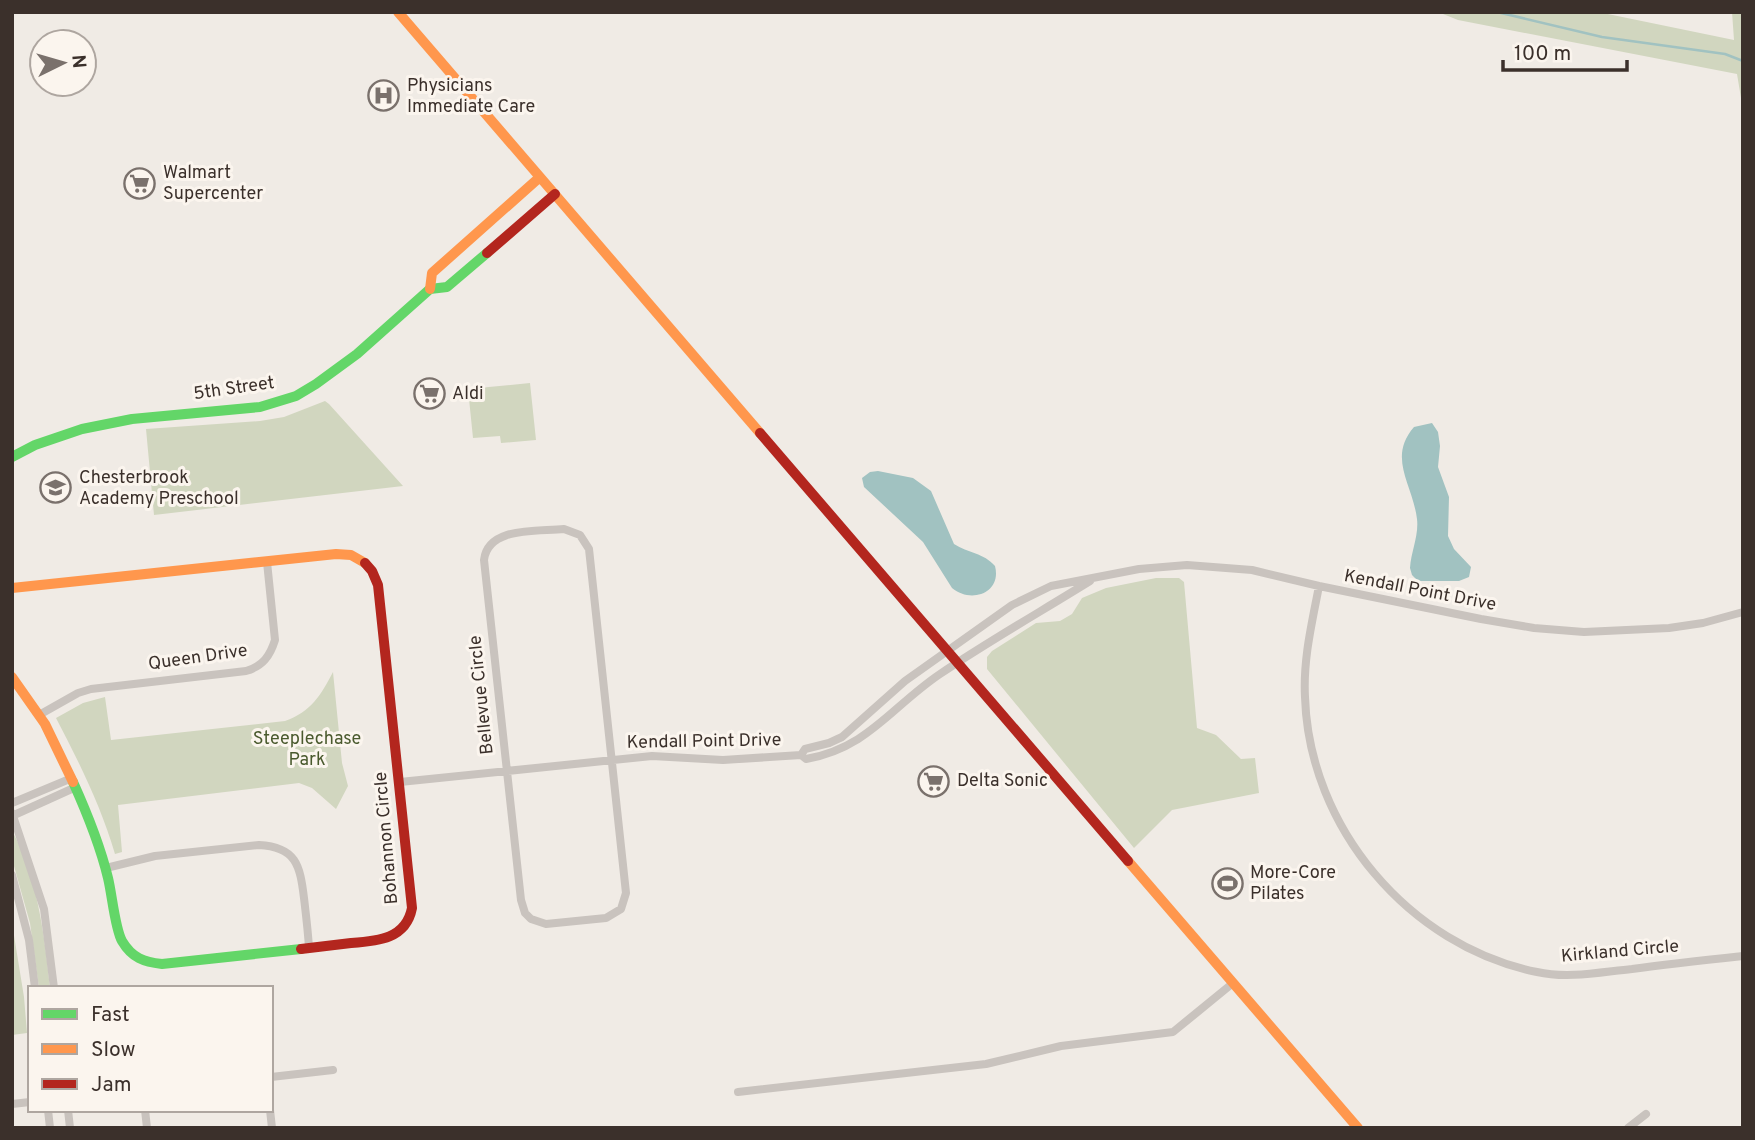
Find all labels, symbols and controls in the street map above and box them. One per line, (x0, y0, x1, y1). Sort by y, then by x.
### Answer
north arrow (28, 28, 98, 98)
scale bar (1503, 28, 1627, 72)
text: 100 m (1514, 41, 1571, 68)
text: N (65, 54, 90, 70)
place label: Physicians Immediate Care (407, 75, 535, 119)
hospital icon: Physicians Immediate Care (367, 79, 401, 113)
place label: Walmart Supercenter (163, 162, 263, 206)
supermarket icon: Walmart Supercenter (123, 166, 157, 200)
street label: 5th Street (192, 372, 276, 406)
supermarket icon: Aldi (412, 377, 446, 411)
place label: Aldi (452, 383, 484, 406)
place label: Chesterbrook Academy Preschool (79, 467, 239, 511)
school or university icon: Chesterbrook Academy Preschool (39, 471, 73, 505)
street label: Kendall Point Drive (1342, 565, 1498, 617)
street label: Bellevue Circle (464, 634, 500, 756)
street label: Queen Drive (147, 640, 249, 676)
park label: Steeplechase Park (253, 728, 361, 772)
street label: Kendall Point Drive (627, 729, 781, 755)
supermarket icon: Delta Sonic (917, 764, 951, 798)
place label: Delta Sonic (957, 770, 1048, 793)
street label: Bohannon Circle (370, 771, 404, 905)
place label: More-Core Pilates (1250, 862, 1336, 906)
sports icon: More-Core Pilates (1210, 866, 1244, 900)
street label: Kirkland Circle (1560, 935, 1680, 969)
legend (28, 986, 273, 1112)
text: Fast (91, 1002, 130, 1029)
text: Slow (91, 1037, 136, 1064)
text: Jam (91, 1072, 132, 1099)

